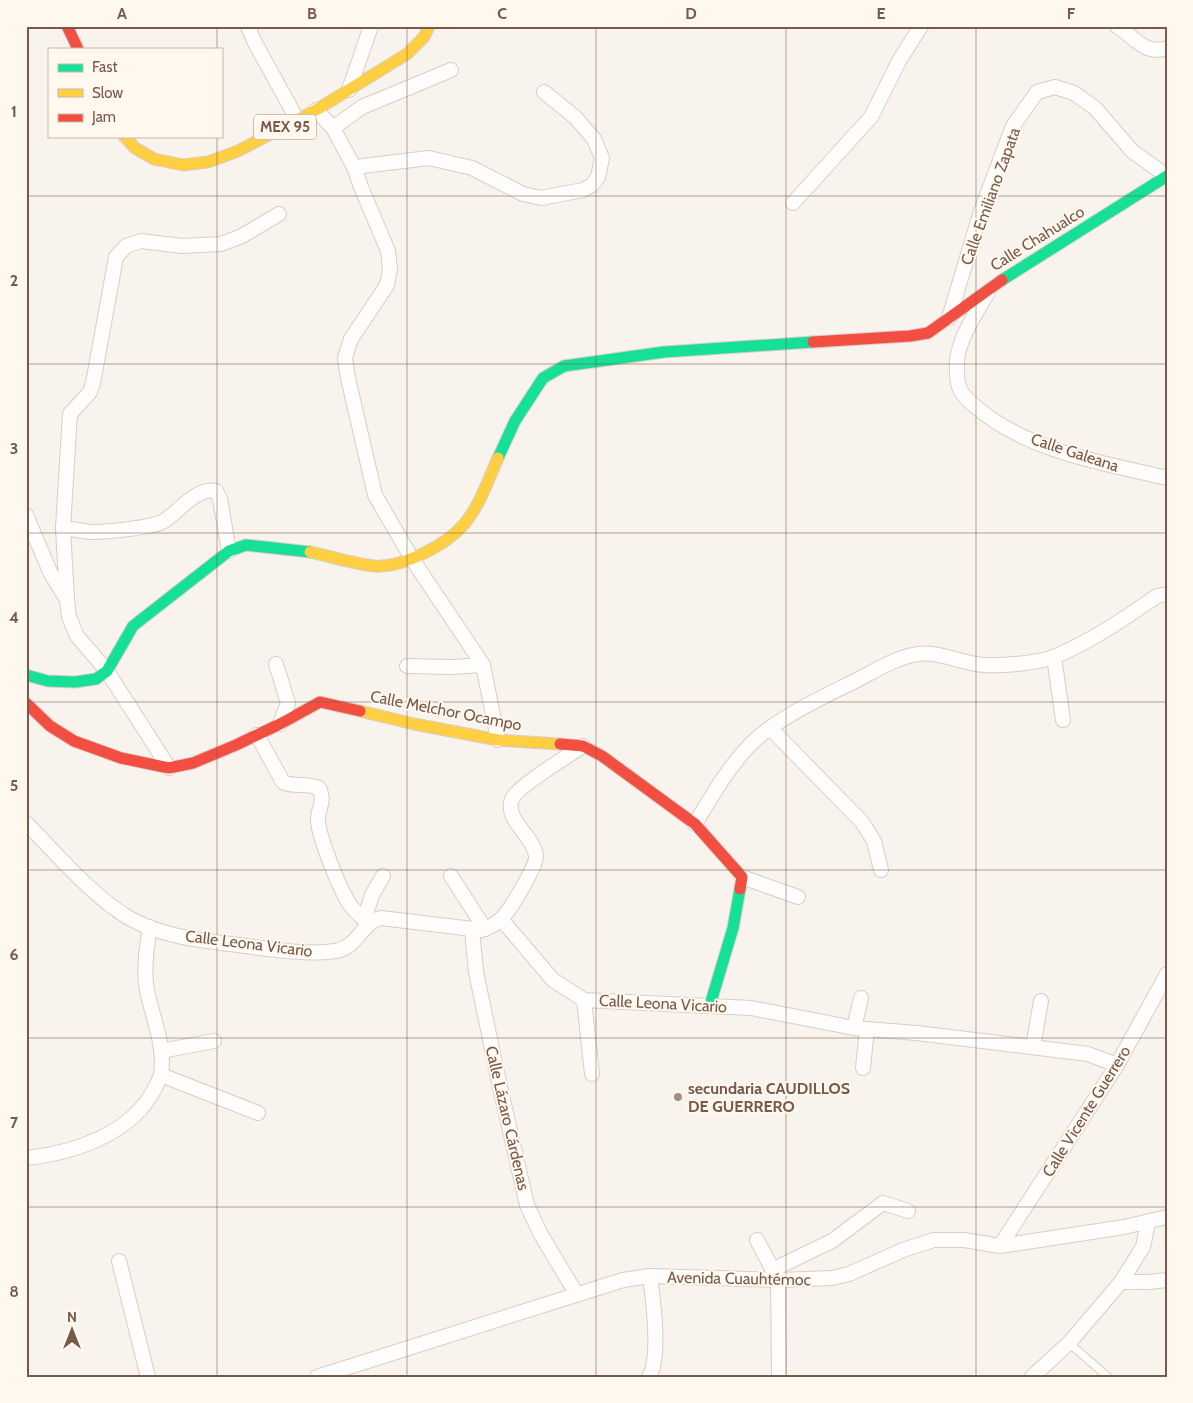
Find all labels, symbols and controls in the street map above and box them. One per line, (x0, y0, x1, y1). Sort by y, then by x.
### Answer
text: A (117, 4, 127, 23)
text: B (307, 4, 317, 23)
text: C (497, 4, 507, 23)
text: D (685, 4, 697, 23)
text: E (876, 4, 886, 23)
text: F (1067, 4, 1076, 23)
legend (48, 48, 222, 138)
text: Fast (92, 58, 117, 76)
text: Slow (92, 84, 123, 102)
text: 1 (11, 102, 17, 121)
text: Jam (91, 108, 116, 126)
road number: MEX 95 (254, 114, 316, 140)
street label: Calle Emiliano Zapata (957, 125, 1024, 268)
street label: Calle Chahualco (987, 202, 1088, 275)
text: 2 (10, 271, 18, 290)
street label: Calle Galeana (1028, 429, 1122, 476)
text: 3 (10, 439, 18, 458)
text: 4 (9, 608, 19, 627)
street label: Calle Melchor Ocampo (369, 686, 523, 735)
text: 5 (10, 776, 18, 795)
street label: Calle Leona Vicario (184, 926, 314, 961)
text: 6 (10, 945, 19, 964)
street label: Calle Leona Vicario (599, 991, 728, 1016)
street label: Calle Vicente Guerrero (1038, 1042, 1135, 1180)
street label: Calle Lázaro Cárdenas (482, 1044, 533, 1193)
place label: secundaria CAUDILLOS DE GUERRERO (688, 1079, 850, 1116)
marker: secundaria CAUDILLOS DE GUERRERO (672, 1091, 684, 1103)
text: 7 (10, 1113, 19, 1132)
street label: Avenida Cuauhtémoc (667, 1268, 811, 1289)
text: 8 (9, 1282, 19, 1301)
north arrow (48, 1306, 98, 1356)
text: N (67, 1308, 77, 1326)

